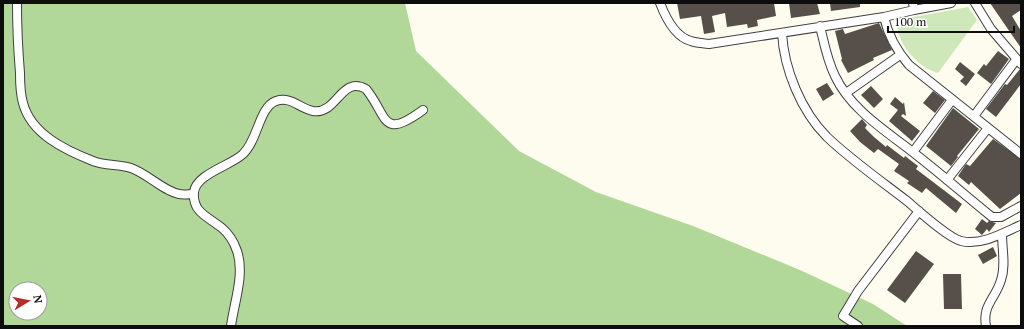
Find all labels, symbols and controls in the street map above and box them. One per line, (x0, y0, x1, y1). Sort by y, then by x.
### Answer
scale bar (888, 8, 1014, 34)
text: 100 m (894, 14, 927, 29)
north arrow (8, 281, 48, 321)
text: N (30, 294, 46, 305)

